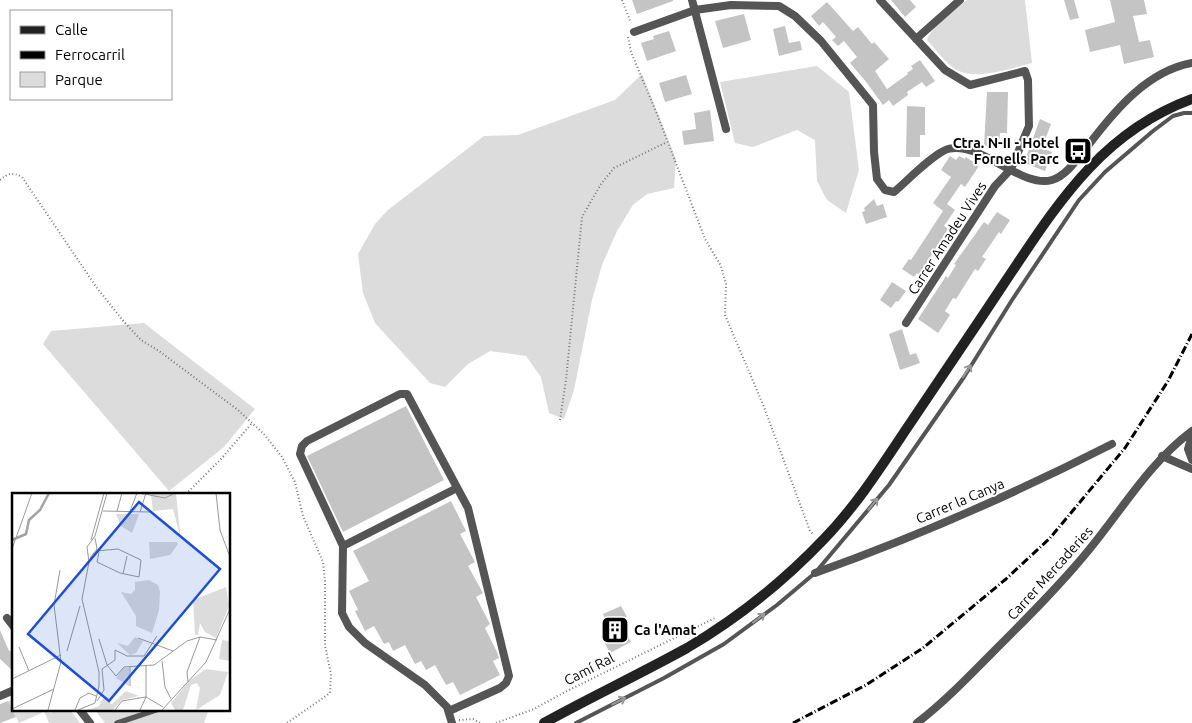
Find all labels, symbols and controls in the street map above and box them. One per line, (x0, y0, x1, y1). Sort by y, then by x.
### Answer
legend (10, 10, 172, 100)
text: Calle (55, 21, 88, 38)
text: Ferrocarril (55, 46, 125, 63)
text: Parque (55, 71, 103, 88)
place label: Ctra. N-II - Hotel Fornells Parc (953, 135, 1059, 167)
bus stop icon: Ctra. N-II - Hotel Fornells Parc (1063, 136, 1093, 166)
street label: Carrer Amadeu Vives (904, 179, 990, 297)
one-way arrow (962, 365, 972, 379)
street label: Carrer la Canya (913, 475, 1007, 527)
inset map (12, 493, 230, 710)
one-way arrow (868, 498, 879, 511)
street label: Carrer Mercaderies (1004, 523, 1096, 623)
one-way arrow (752, 613, 765, 624)
building icon: Ca l'Amat (600, 615, 630, 645)
place label: Ca l'Amat (634, 622, 696, 638)
street label: Camí Ral (561, 649, 617, 688)
one-way arrow (612, 696, 627, 706)

